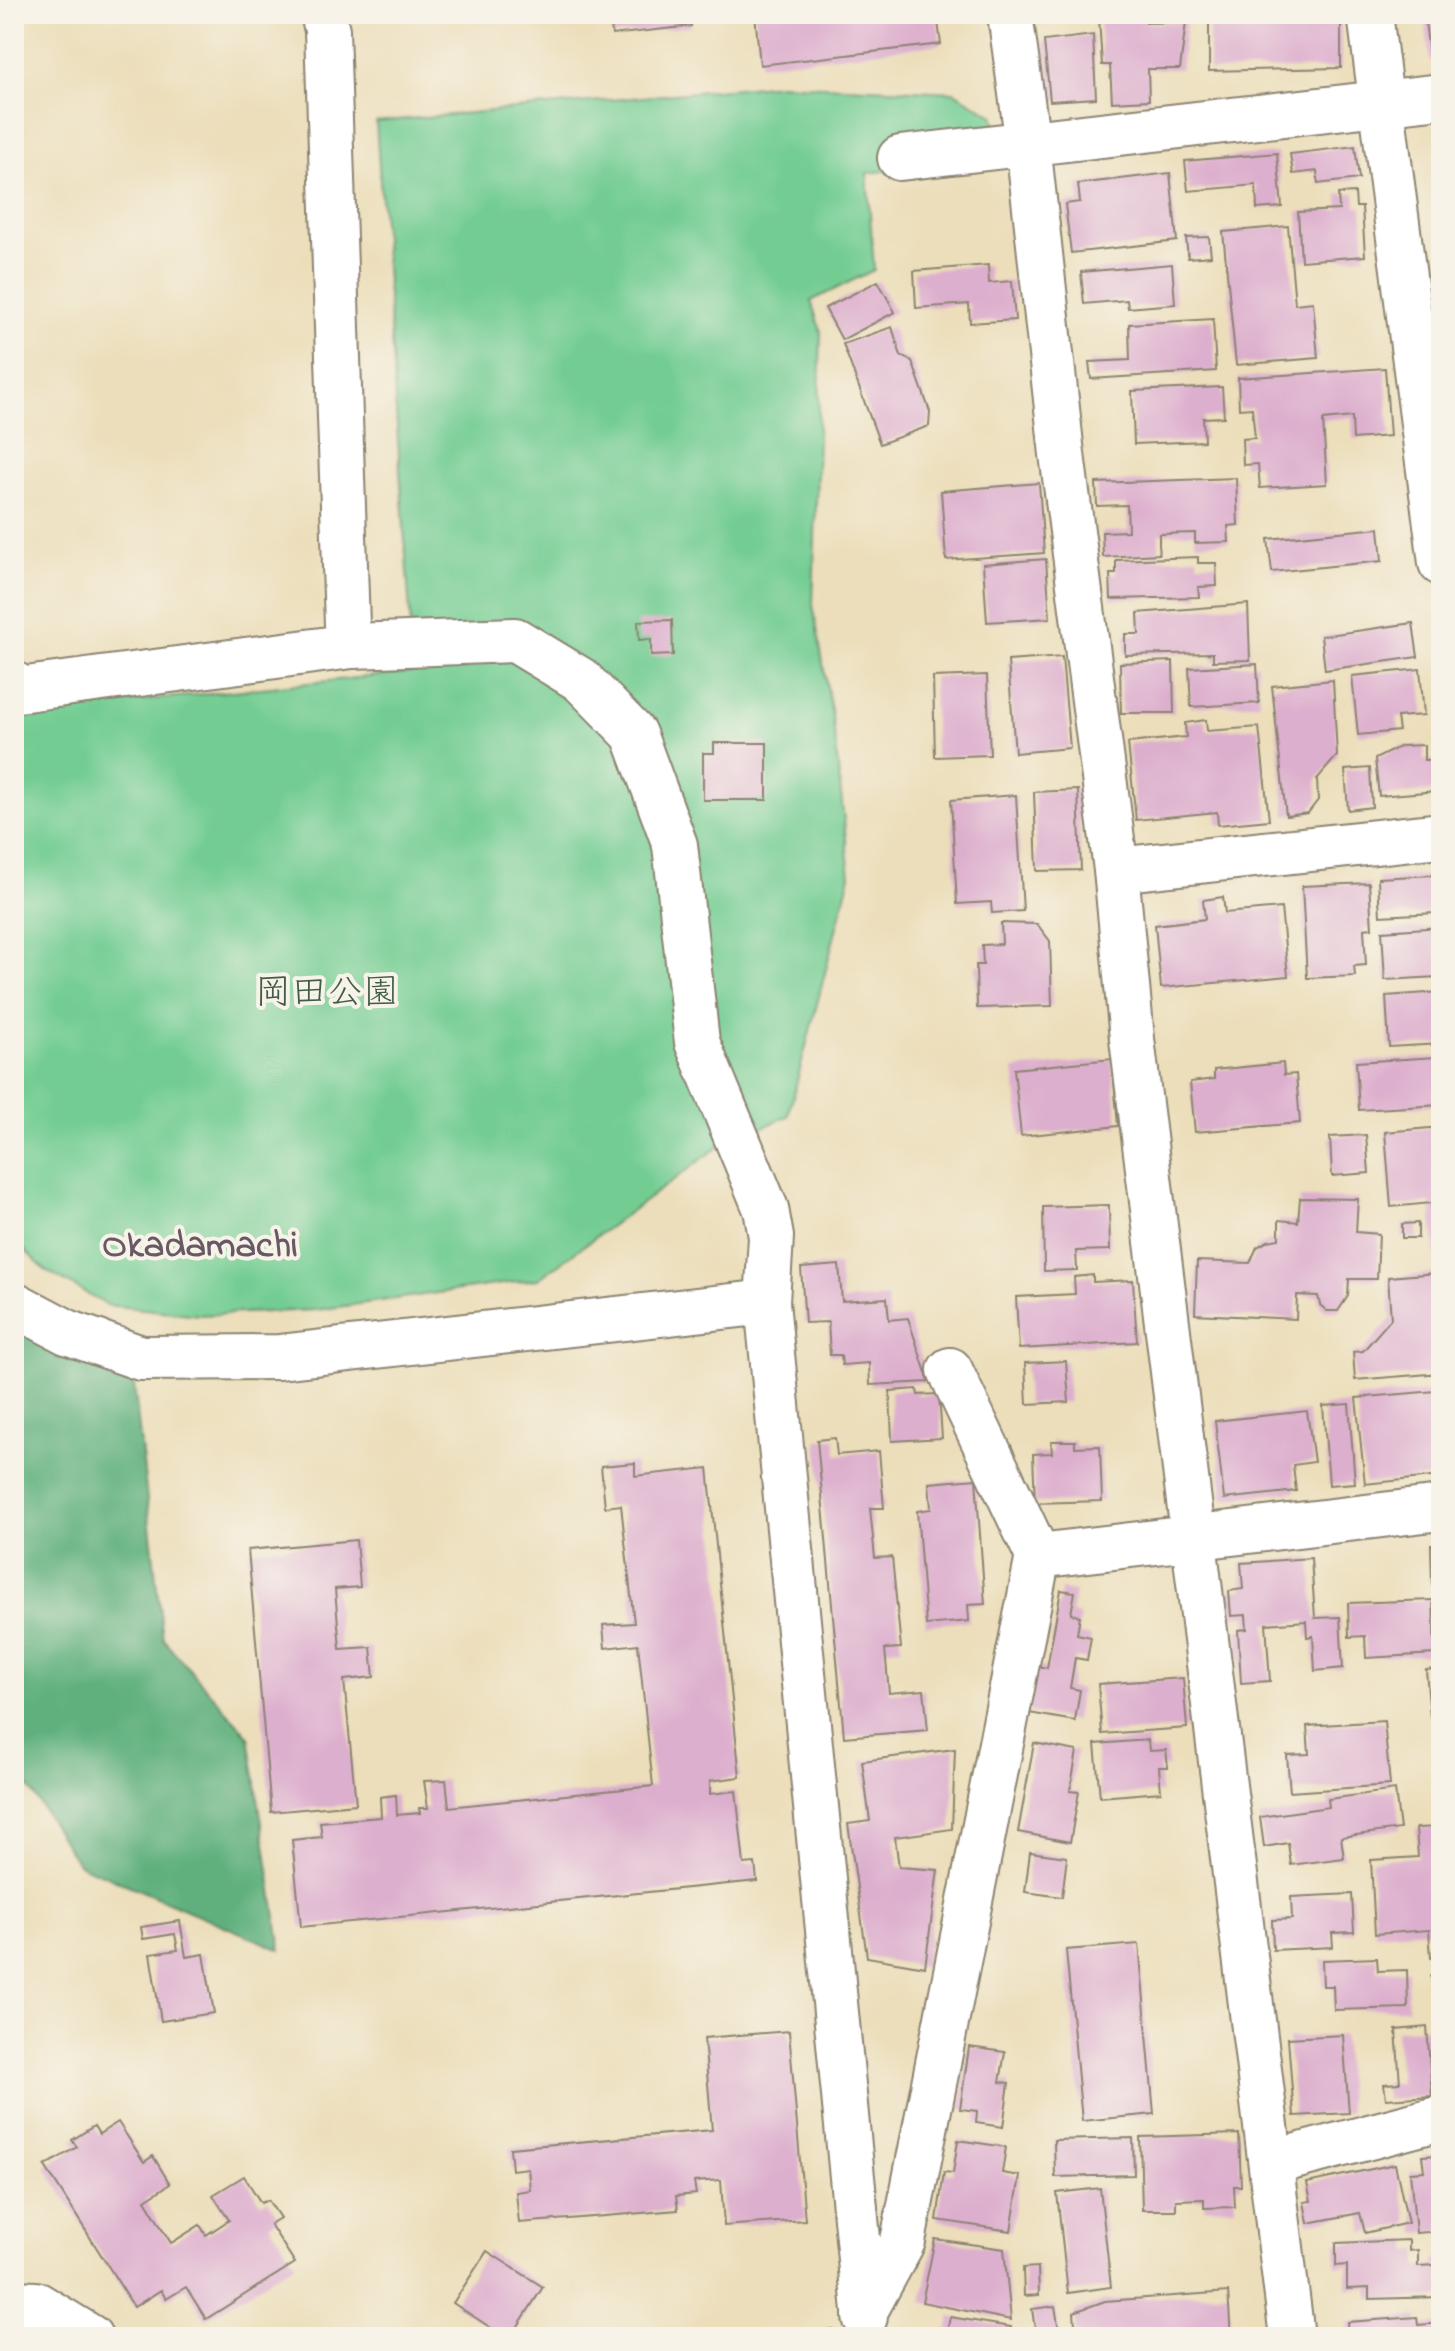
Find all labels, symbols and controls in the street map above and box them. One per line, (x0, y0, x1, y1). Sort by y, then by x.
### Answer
park label: 岡田公園 (255, 968, 399, 1021)
district label: Okadamachi (102, 1219, 298, 1275)

